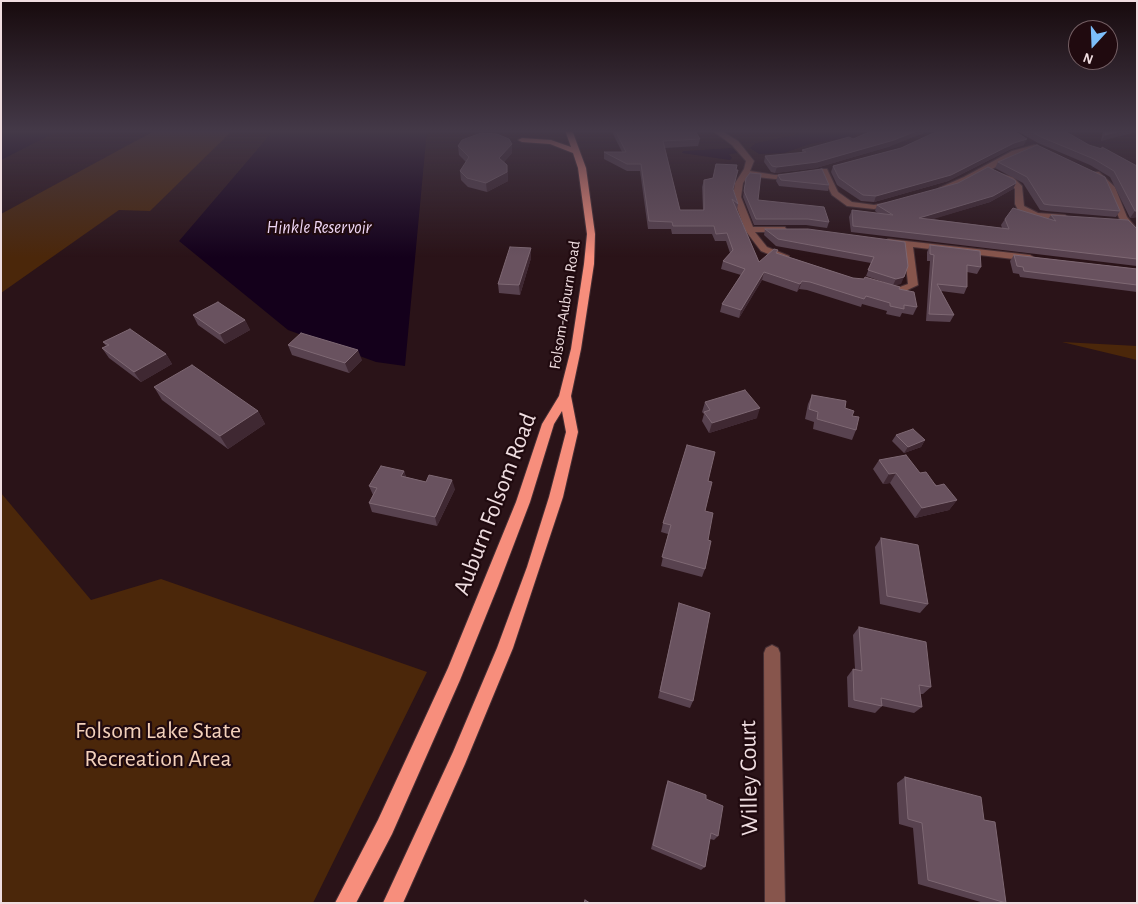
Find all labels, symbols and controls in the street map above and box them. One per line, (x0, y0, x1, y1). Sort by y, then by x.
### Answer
north arrow (1068, 20, 1118, 70)
text: N (1081, 50, 1095, 66)
water label: Hinkle Reservoir (267, 217, 371, 239)
street label: Folsom-Auburn Road (545, 239, 585, 371)
street label: Auburn Folsom Road (447, 409, 543, 599)
park label: Folsom Lake State Recreation Area (75, 717, 241, 773)
street label: Willey Court (734, 720, 764, 836)

